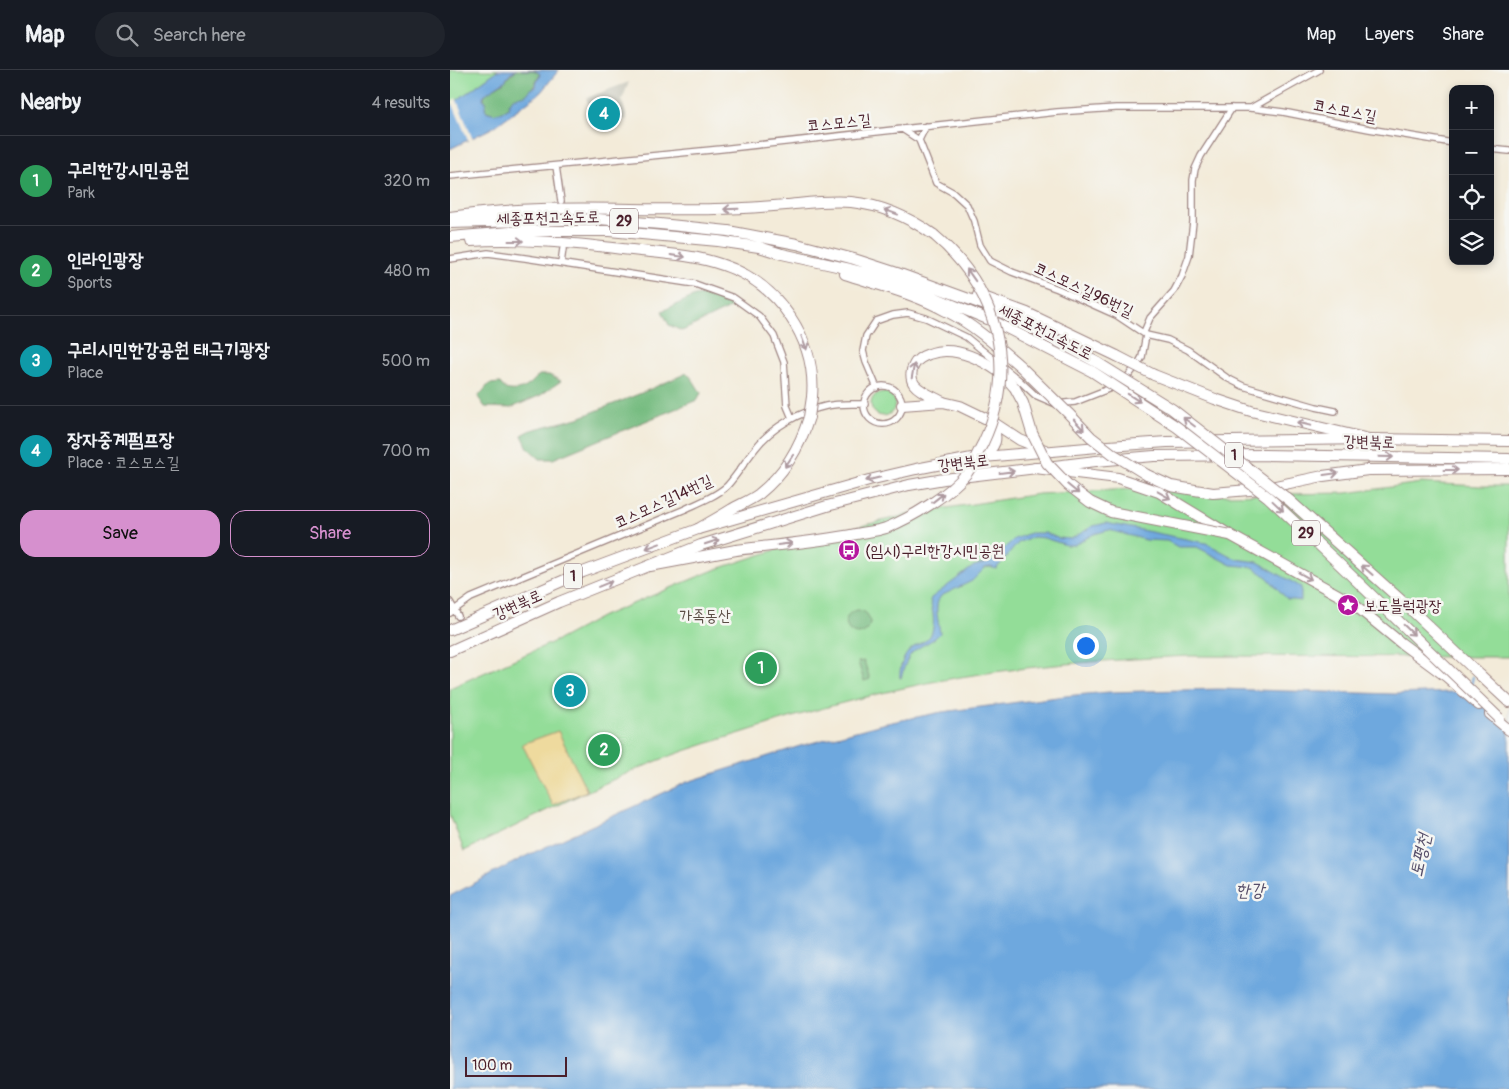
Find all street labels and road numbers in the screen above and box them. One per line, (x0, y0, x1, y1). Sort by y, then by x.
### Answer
street label: 코스모스길 (1311, 95, 1378, 127)
street label: 코스모스길 (806, 110, 872, 136)
street label: 세종포천고속도로 (496, 207, 600, 229)
road number: 29 (610, 208, 638, 234)
street label: 코스모스길96번길 (1031, 258, 1137, 322)
street label: 세종포천고속도로 (995, 300, 1096, 364)
street label: 강변북로 (1343, 432, 1395, 452)
road number: 1 (1225, 442, 1243, 468)
street label: 강변북로 (936, 450, 990, 476)
street label: 코스모스길14번길 (611, 470, 716, 533)
road number: 29 (1292, 520, 1320, 546)
road number: 1 (564, 564, 582, 588)
street label: 강변북로 (490, 585, 545, 625)

